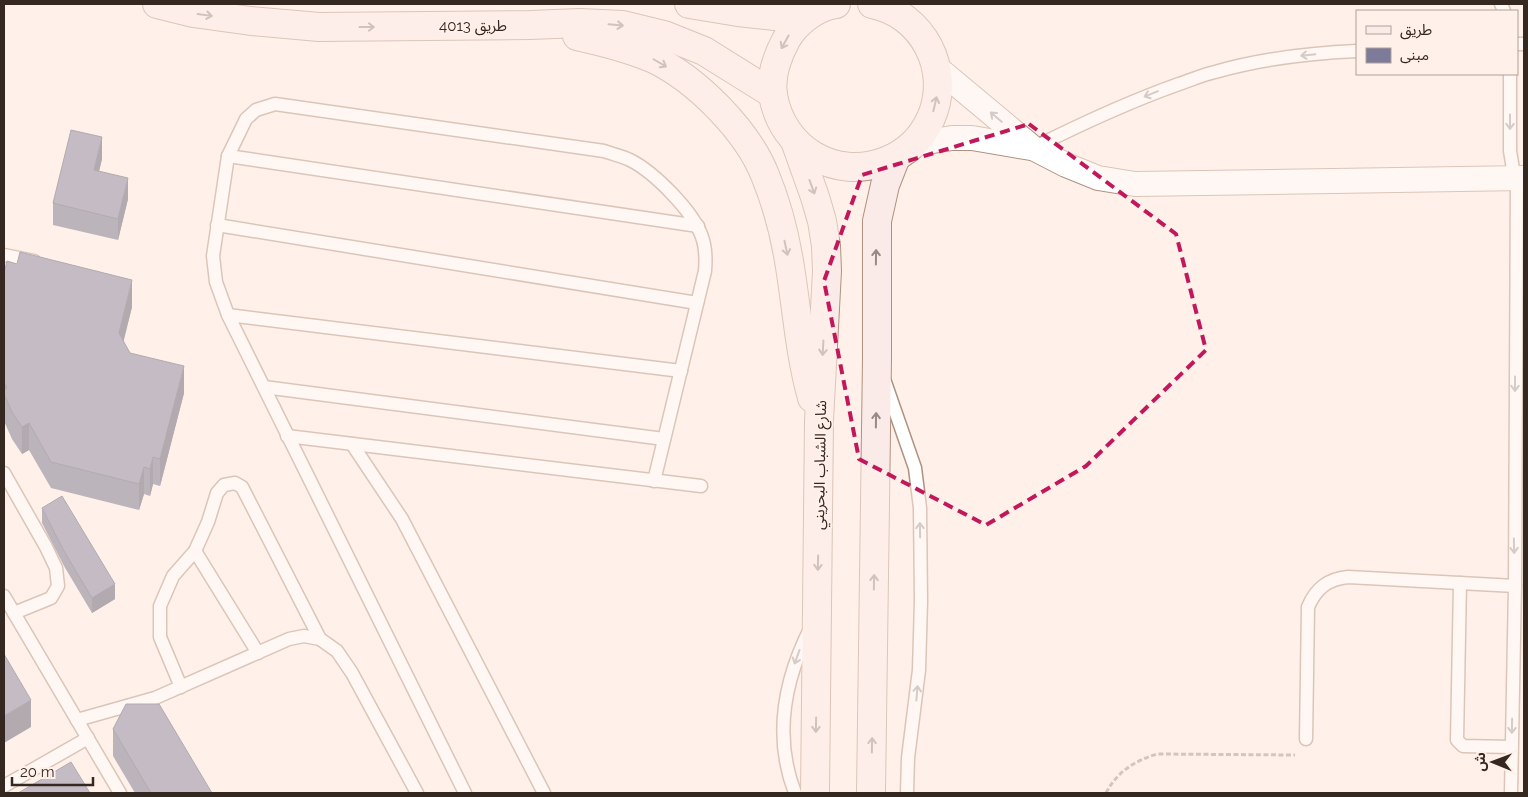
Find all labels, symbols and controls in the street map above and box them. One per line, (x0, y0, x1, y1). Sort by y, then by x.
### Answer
one-way arrow (197, 10, 213, 20)
legend (1356, 10, 1518, 75)
street label: طريق 4013 (439, 17, 507, 36)
one-way arrow (608, 20, 624, 30)
text: طريق (1400, 21, 1432, 40)
one-way arrow (358, 22, 374, 32)
one-way arrow (780, 35, 790, 50)
text: مبنى (1400, 46, 1429, 64)
one-way arrow (1300, 50, 1316, 60)
one-way arrow (652, 59, 666, 69)
one-way arrow (1144, 90, 1159, 99)
one-way arrow (931, 96, 940, 112)
one-way arrow (989, 111, 1002, 122)
one-way arrow (1505, 114, 1515, 130)
one-way arrow (808, 179, 817, 194)
one-way arrow (782, 240, 791, 256)
one-way arrow (871, 249, 881, 266)
one-way arrow (819, 339, 828, 355)
one-way arrow (1510, 376, 1520, 392)
street label: شارع الشباب البحريني (810, 400, 833, 530)
one-way arrow (871, 412, 881, 428)
one-way arrow (915, 522, 925, 538)
one-way arrow (1509, 538, 1519, 554)
one-way arrow (813, 554, 823, 570)
one-way arrow (869, 574, 879, 590)
one-way arrow (792, 649, 801, 665)
one-way arrow (912, 685, 921, 701)
one-way arrow (811, 716, 821, 733)
one-way arrow (1507, 718, 1517, 734)
one-way arrow (867, 737, 876, 753)
north arrow (1468, 737, 1518, 787)
text: ش (1472, 752, 1488, 772)
scale bar (12, 754, 94, 786)
text: 20 m (20, 763, 55, 781)

